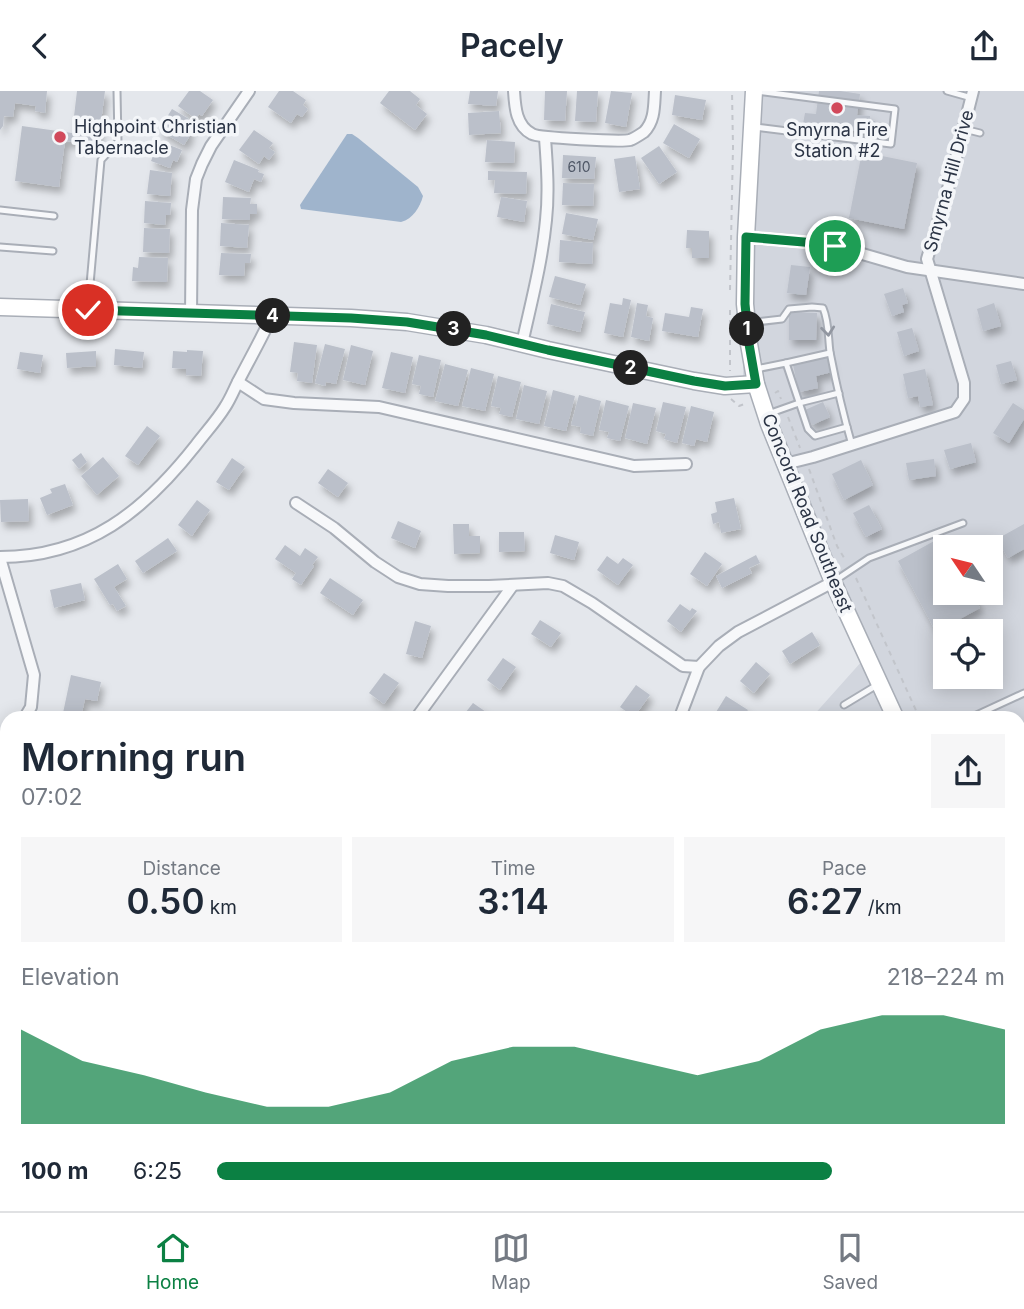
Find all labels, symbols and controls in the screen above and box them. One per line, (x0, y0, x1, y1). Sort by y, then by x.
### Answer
text: Pacely (460, 26, 564, 65)
icon: back (21, 27, 59, 65)
icon: share (965, 27, 1003, 65)
marker: Smyrna Fire Station #2 (829, 100, 845, 116)
street label: Smyrna Hill Drive (919, 108, 978, 254)
place label: Highpoint Christian Tabernacle (74, 116, 237, 158)
place label: Smyrna Fire Station #2 (786, 119, 888, 161)
marker: Highpoint Christian Tabernacle (52, 129, 68, 145)
house number: 610 (567, 158, 591, 175)
pin (805, 216, 865, 276)
icon: arrive (816, 227, 854, 265)
pin (58, 280, 118, 340)
icon: check (69, 291, 107, 329)
pin: 4 (256, 299, 290, 334)
text: 4 (266, 304, 279, 327)
pin: 3 (436, 311, 472, 347)
pin: 1 (730, 311, 764, 347)
text: 3 (447, 317, 460, 340)
text: 1 (742, 317, 751, 340)
one-way arrow (820, 326, 835, 337)
pin: 2 (614, 351, 648, 385)
text: 2 (625, 356, 636, 379)
street label: Concord Road Southeast (758, 410, 857, 615)
north arrow (933, 535, 1003, 605)
map controls (933, 535, 1003, 689)
button: locate (933, 619, 1003, 689)
text: Morning run (21, 734, 246, 780)
button: share (931, 734, 1005, 808)
text: 07:02 (21, 783, 82, 811)
text: Distance (142, 857, 221, 880)
text: Time (491, 857, 535, 880)
text: Pace (822, 857, 867, 880)
text: 0.50 (126, 880, 204, 922)
text: 3:14 (477, 880, 549, 922)
text: 6:27 (787, 880, 862, 922)
text: km (204, 896, 237, 919)
text: /km (862, 896, 902, 919)
text: Elevation (21, 963, 120, 991)
text: 218–224 m (887, 963, 1005, 991)
text: 100 m (21, 1157, 88, 1185)
text: 6:25 (133, 1157, 182, 1185)
tab: Home (146, 1229, 199, 1294)
tab: Map (491, 1229, 531, 1294)
tab: Saved (822, 1229, 878, 1294)

